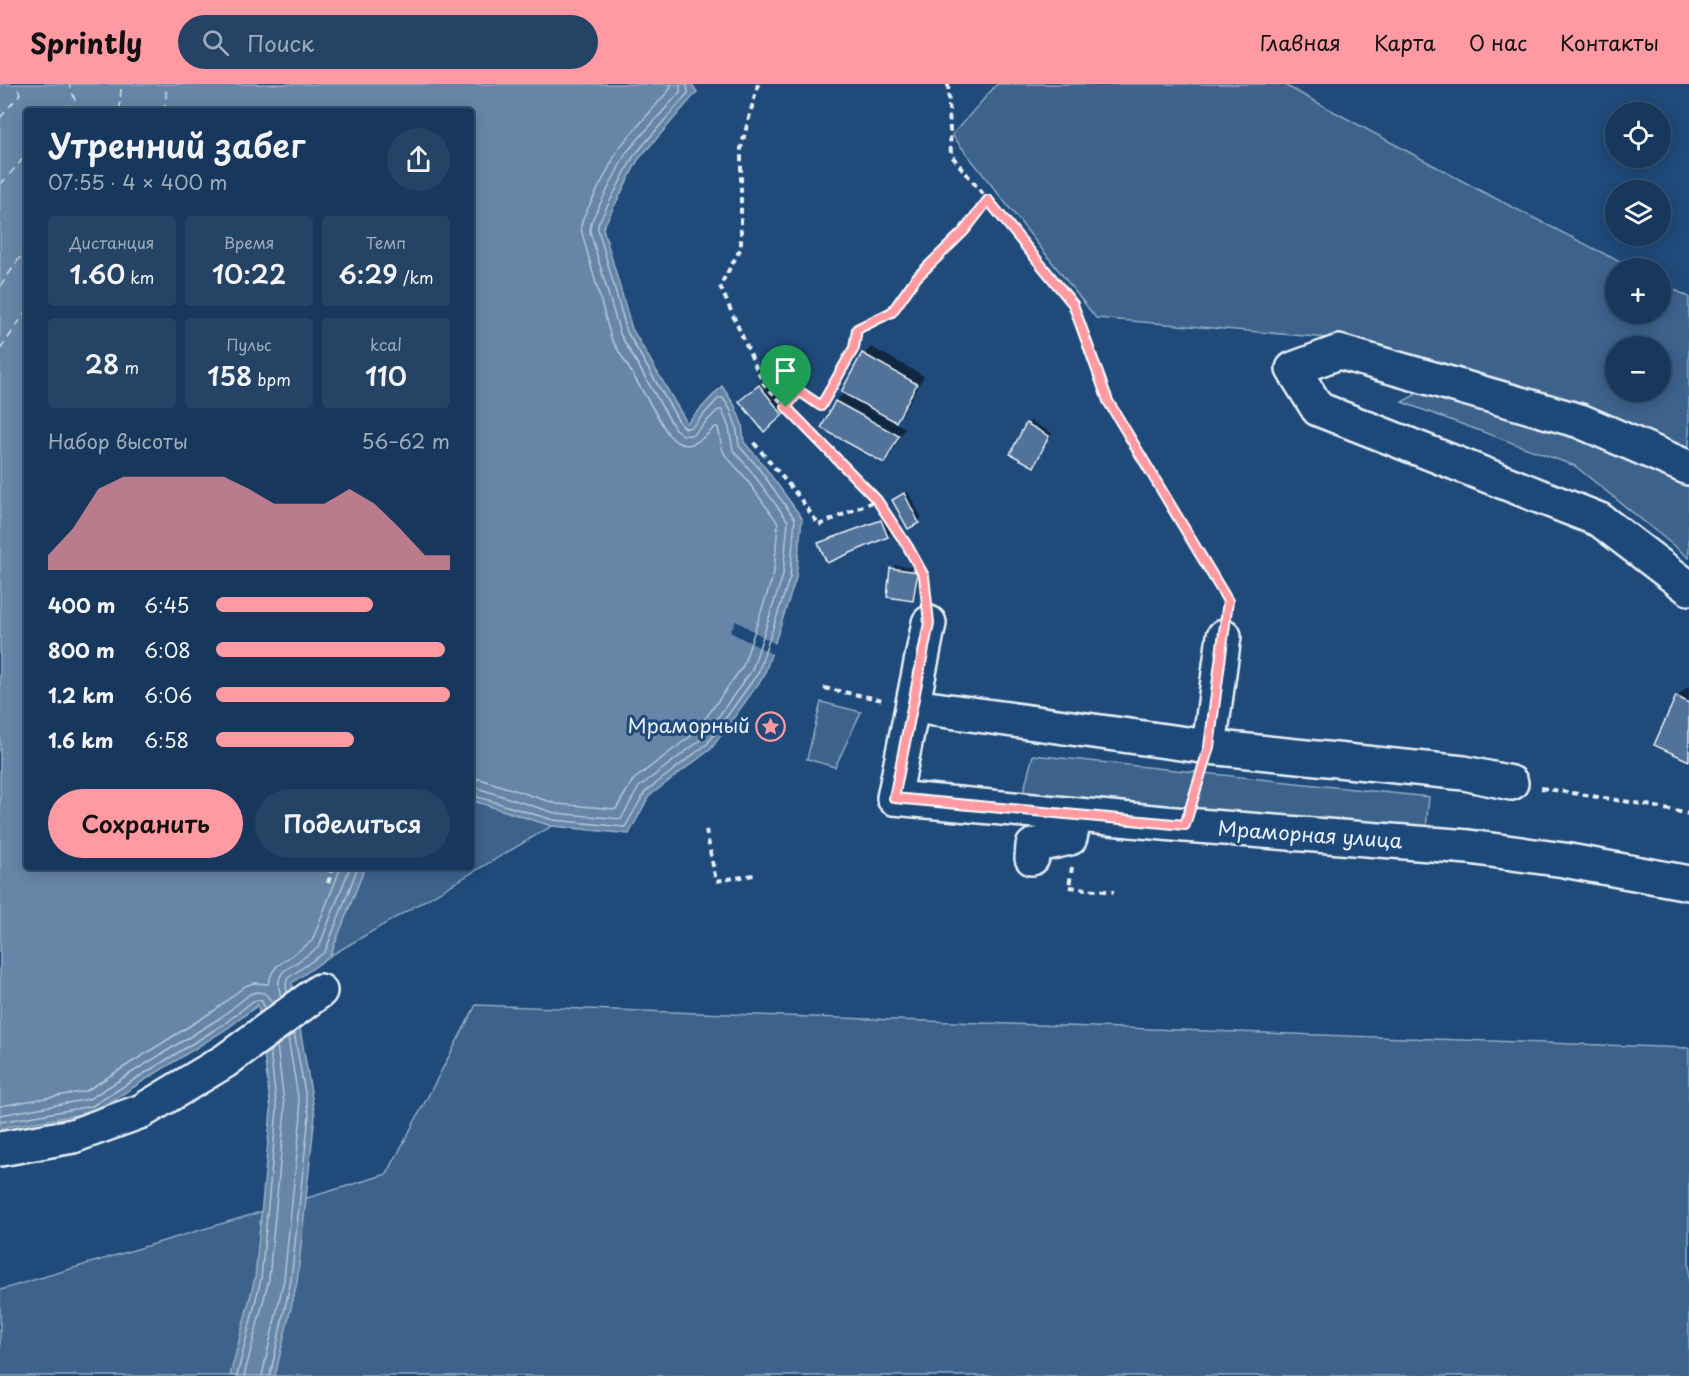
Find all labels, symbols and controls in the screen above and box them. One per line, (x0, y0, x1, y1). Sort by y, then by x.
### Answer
search box (178, 15, 598, 69)
text: Sprintly (30, 21, 142, 64)
icon: search (199, 26, 232, 59)
text: Поиск (247, 26, 314, 59)
text: Главная (1260, 26, 1341, 58)
text: Карта (1374, 26, 1436, 58)
text: О нас (1469, 26, 1527, 58)
text: Контакты (1560, 26, 1659, 58)
map controls (1605, 102, 1671, 402)
button: locate (1605, 102, 1671, 168)
text: Утренний забег (48, 119, 305, 169)
button: share (387, 128, 450, 191)
text: 07:55 · 4 × 400 m (48, 167, 227, 197)
button: layers (1605, 180, 1671, 246)
text: Дистанция (70, 230, 154, 254)
text: Время (223, 230, 275, 254)
text: Темп (366, 230, 406, 254)
text: 1.60 (70, 254, 125, 293)
text: 10:22 (212, 254, 286, 293)
text: 6:29 (338, 254, 398, 293)
button: + (1605, 258, 1671, 324)
text: km (125, 265, 154, 289)
text: /km (398, 265, 434, 289)
text: Пульс (226, 332, 272, 356)
text: kcal (370, 332, 402, 356)
button: − (1605, 336, 1671, 402)
text: 28 (85, 344, 119, 383)
pin (760, 345, 811, 407)
icon: arrive (769, 354, 802, 387)
text: m (119, 355, 139, 379)
text: 158 (207, 356, 252, 395)
text: 110 (365, 356, 407, 395)
text: bpm (252, 367, 291, 391)
text: Набор высоты (48, 426, 188, 456)
text: 56–62 m (361, 426, 450, 456)
text: 400 m (48, 590, 116, 620)
text: 6:45 (144, 590, 189, 620)
text: 800 m (48, 635, 115, 665)
text: 6:08 (144, 635, 191, 665)
text: 1.2 km (48, 680, 114, 710)
text: 6:06 (144, 680, 192, 710)
place label: Мраморный (627, 710, 750, 740)
place icon: Мраморный (755, 710, 787, 742)
text: 1.6 km (48, 725, 113, 755)
text: 6:58 (144, 725, 189, 755)
button: Сохранить (48, 789, 243, 858)
button: Поделиться (255, 789, 450, 858)
street label: Мраморная улица (1217, 813, 1404, 855)

